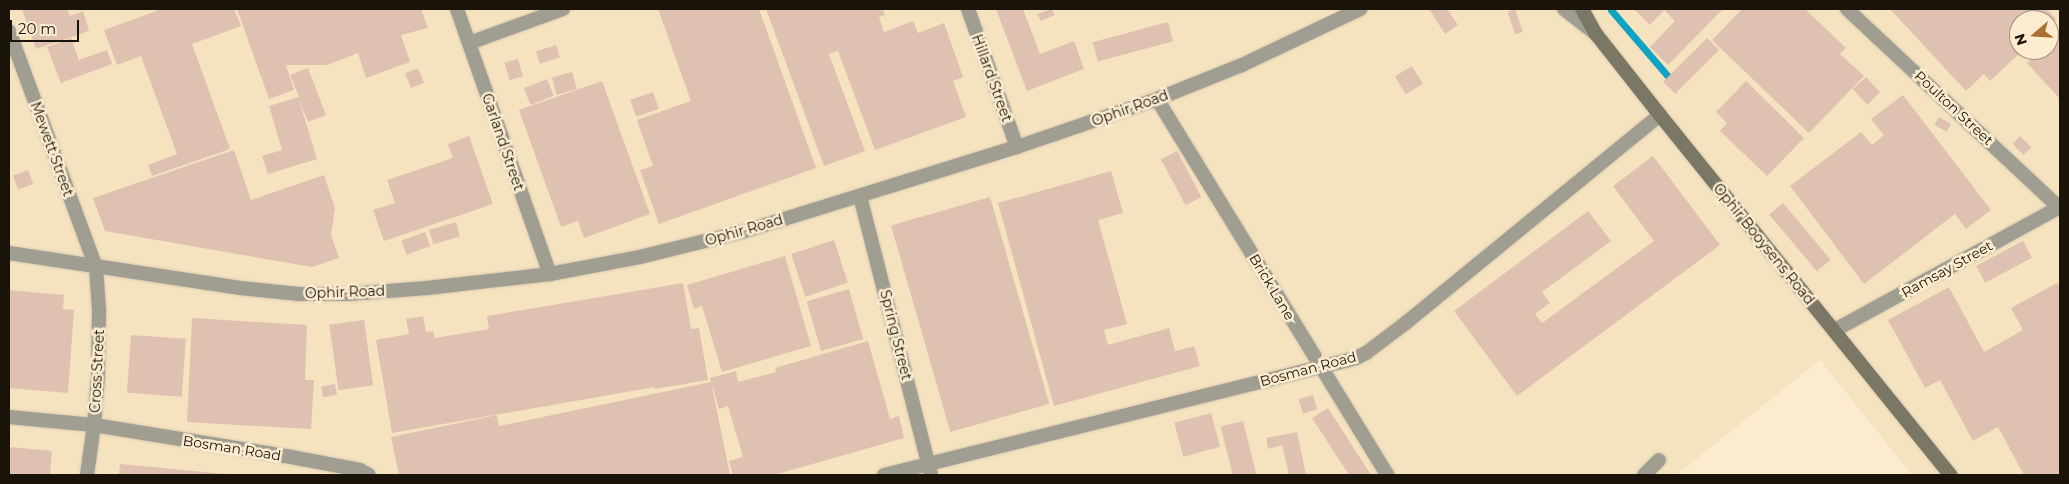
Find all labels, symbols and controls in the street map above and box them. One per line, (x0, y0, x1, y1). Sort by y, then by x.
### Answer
scale bar (12, 10, 81, 42)
north arrow (2009, 10, 2059, 60)
text: 20 m (18, 19, 56, 38)
text: N (2010, 31, 2031, 48)
street label: Hillard Street (968, 32, 1016, 124)
street label: Poulton Street (1911, 67, 1997, 149)
street label: Ophir Road (1089, 86, 1171, 130)
street label: Garland Street (479, 91, 527, 193)
street label: Mewett Street (27, 99, 77, 199)
street label: Ophir Booysens Road (1710, 180, 1818, 308)
street label: Ophir Road (703, 211, 785, 249)
street label: Ramsay Street (1899, 237, 1995, 301)
street label: Brick Lane (1246, 251, 1298, 323)
street label: Ophir Road (305, 282, 385, 302)
street label: Spring Street (877, 288, 915, 382)
street label: Cross Street (86, 329, 108, 413)
street label: Bosman Road (1258, 348, 1358, 390)
street label: Bosman Road (182, 432, 282, 464)

